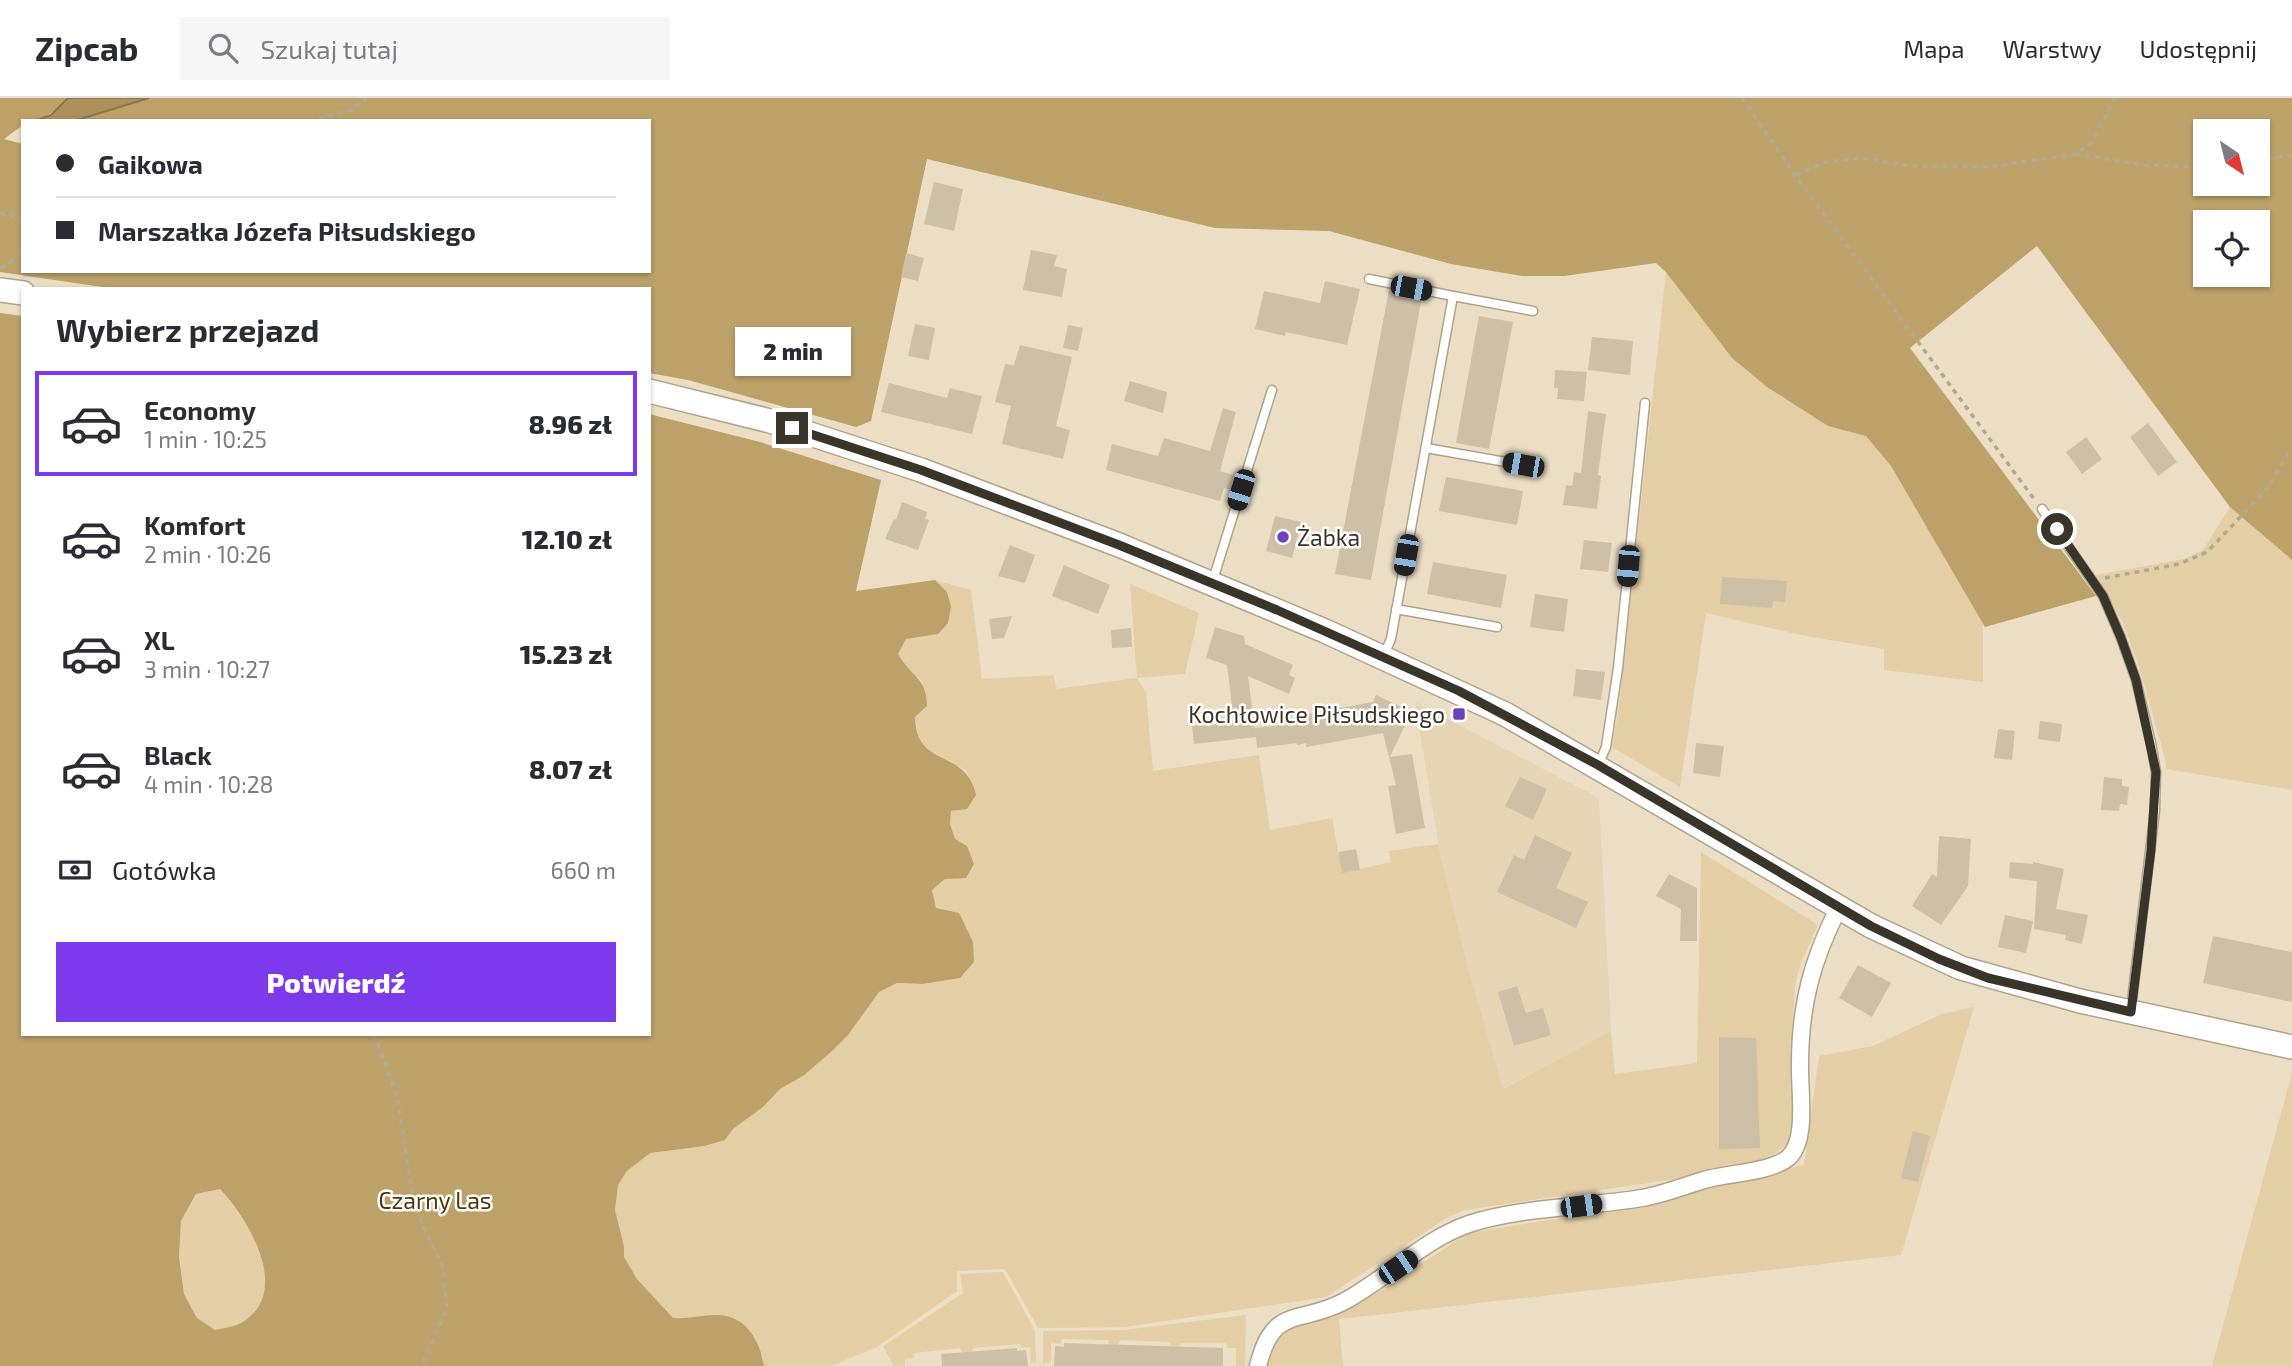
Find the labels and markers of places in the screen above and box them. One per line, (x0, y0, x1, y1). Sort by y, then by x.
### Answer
place label: Żabka (1297, 523, 1360, 551)
marker: Żabka (1275, 529, 1291, 545)
place label: Kochłowice Piłsudskiego (1188, 700, 1445, 728)
marker: Kochłowice Piłsudskiego (1451, 706, 1467, 722)

